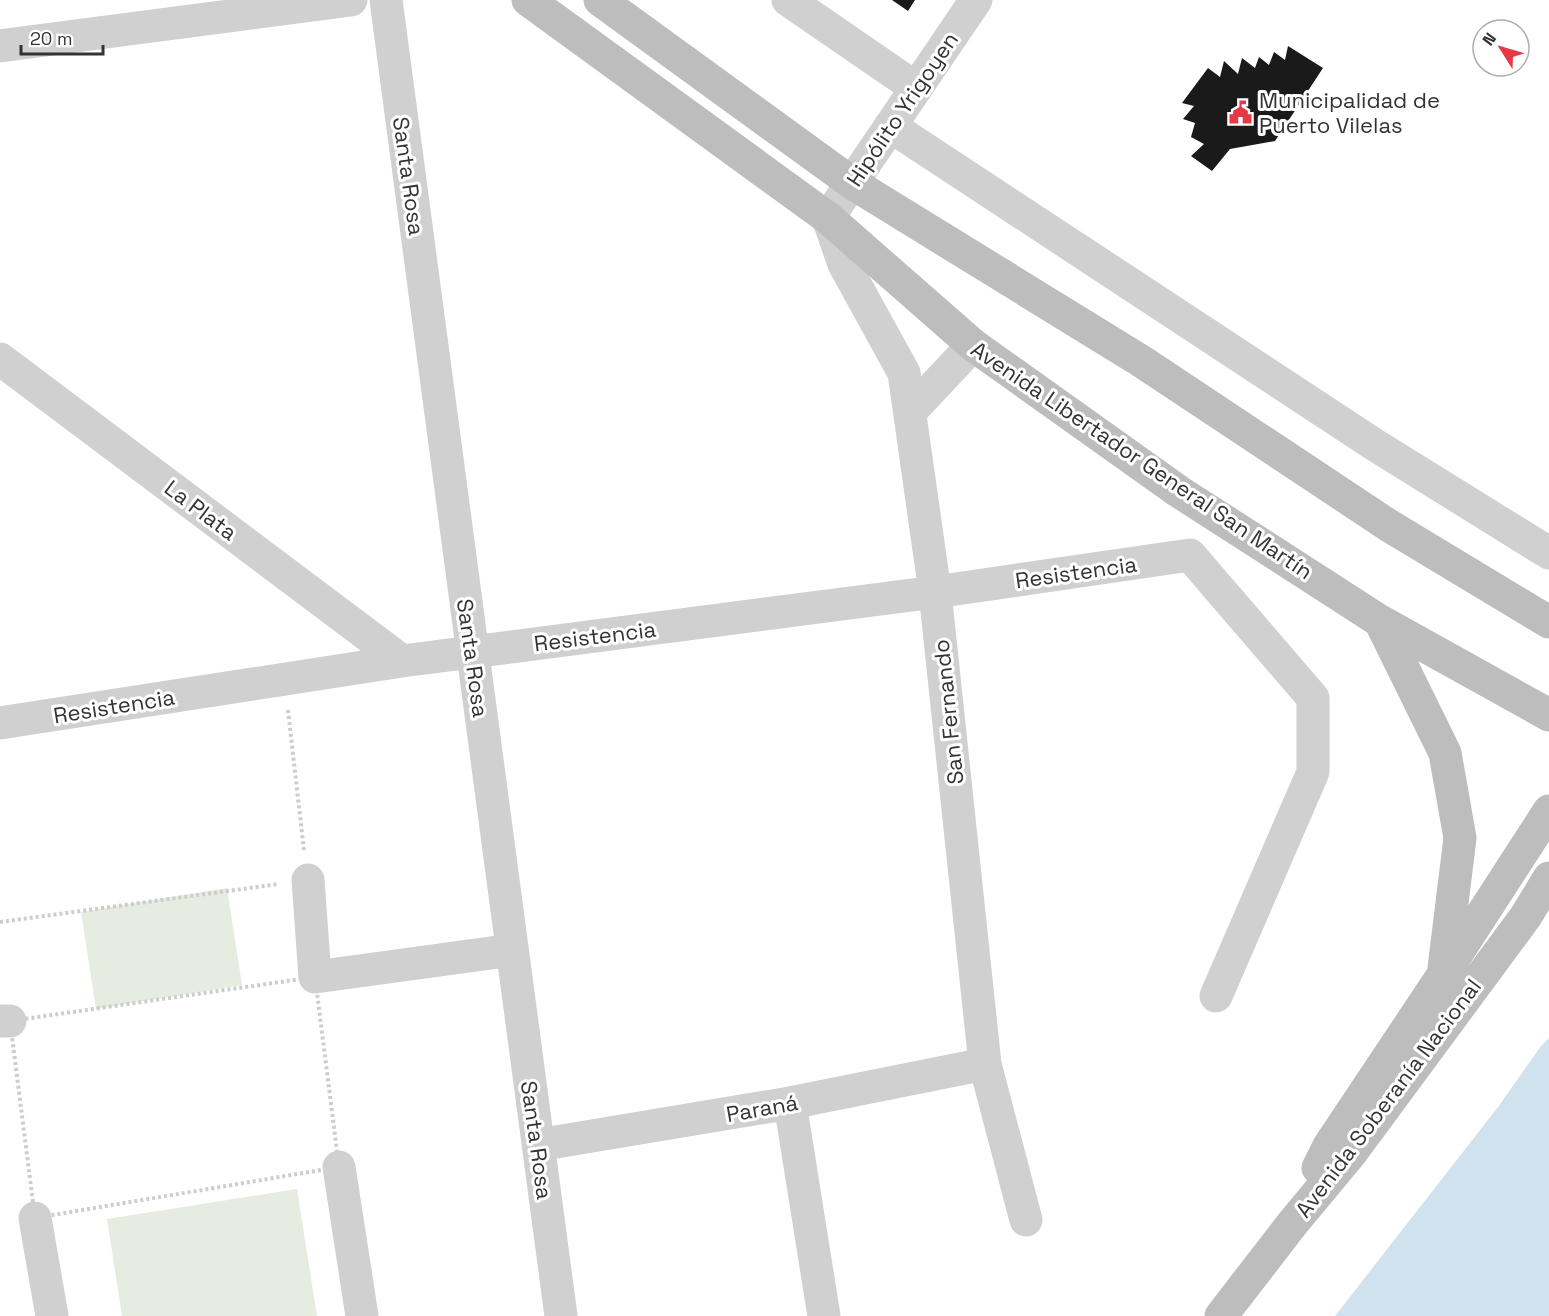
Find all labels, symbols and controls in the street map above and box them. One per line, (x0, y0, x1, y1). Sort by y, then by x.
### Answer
scale bar (21, 18, 104, 56)
north arrow (1471, 18, 1531, 78)
street label: Hipólito Yrigoyen (840, 26, 964, 192)
text: 20 m (30, 27, 73, 50)
text: N (1478, 29, 1501, 50)
place label: Municipalidad de Puerto Vilelas (1259, 86, 1440, 139)
public building icon: Municipalidad de Puerto Vilelas (1228, 100, 1254, 126)
street label: Santa Rosa (387, 115, 431, 237)
street label: Avenida Libertador General San Martín (966, 335, 1318, 585)
street label: La Plata (159, 474, 243, 547)
street label: Resistencia (1013, 550, 1139, 594)
street label: Santa Rosa (451, 597, 495, 719)
street label: Resistencia (532, 615, 658, 657)
street label: San Fernando (926, 638, 970, 786)
street label: Resistencia (51, 683, 177, 729)
street label: Avenida Soberanía Nacional (1289, 973, 1487, 1223)
street label: Santa Rosa (515, 1079, 559, 1201)
street label: Paraná (724, 1088, 800, 1128)

